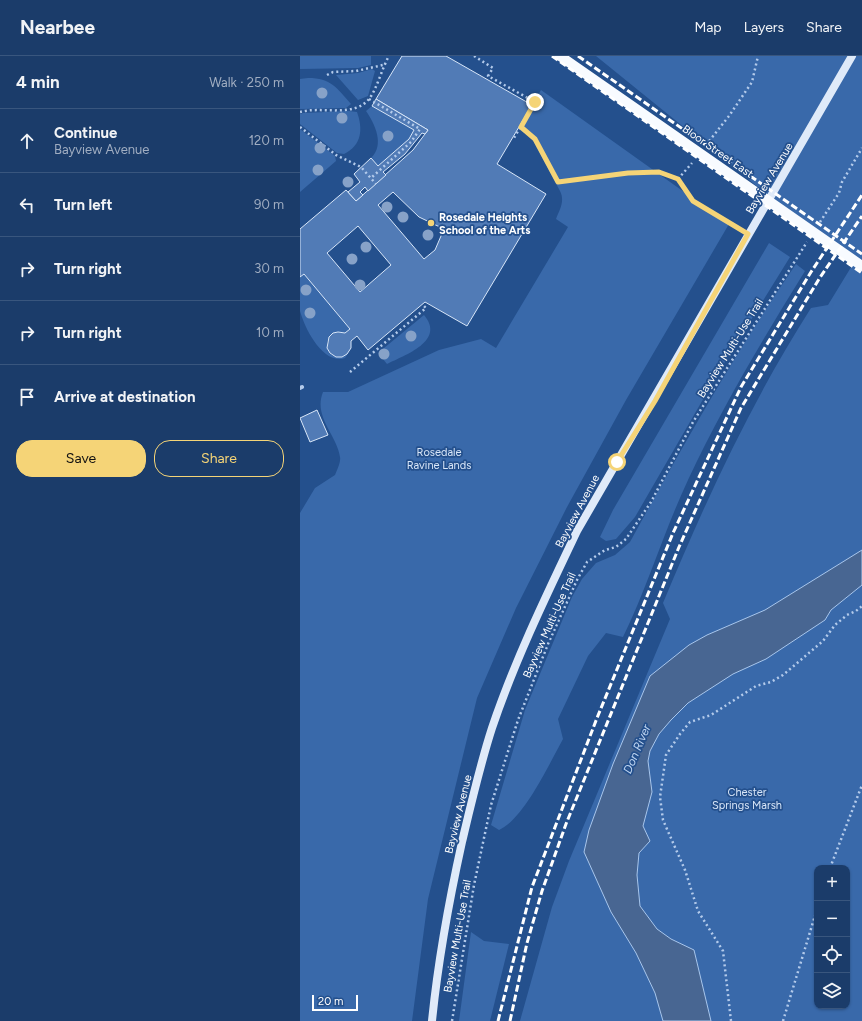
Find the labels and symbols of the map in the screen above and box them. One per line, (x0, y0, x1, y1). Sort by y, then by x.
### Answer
route end (526, 93, 544, 111)
street label: Bloor Street East (680, 122, 756, 181)
street label: Bayview Avenue (743, 140, 796, 216)
place label: Rosedale Heights School of the Arts (439, 211, 530, 237)
marker: Rosedale Heights School of the Arts (426, 218, 436, 228)
street label: Bayview Multi-Use Trail (695, 296, 766, 400)
park label: Rosedale Ravine Lands (407, 446, 471, 472)
route start (608, 453, 626, 471)
street label: Bayview Avenue (553, 473, 602, 550)
street label: Bayview Multi-Use Trail (520, 570, 579, 680)
water label: Don River (620, 722, 654, 776)
street label: Bayview Avenue (442, 773, 475, 855)
park label: Chester Springs Marsh (712, 786, 782, 812)
street label: Bayview Multi-Use Trail (441, 879, 474, 993)
scale bar (312, 993, 358, 1012)

